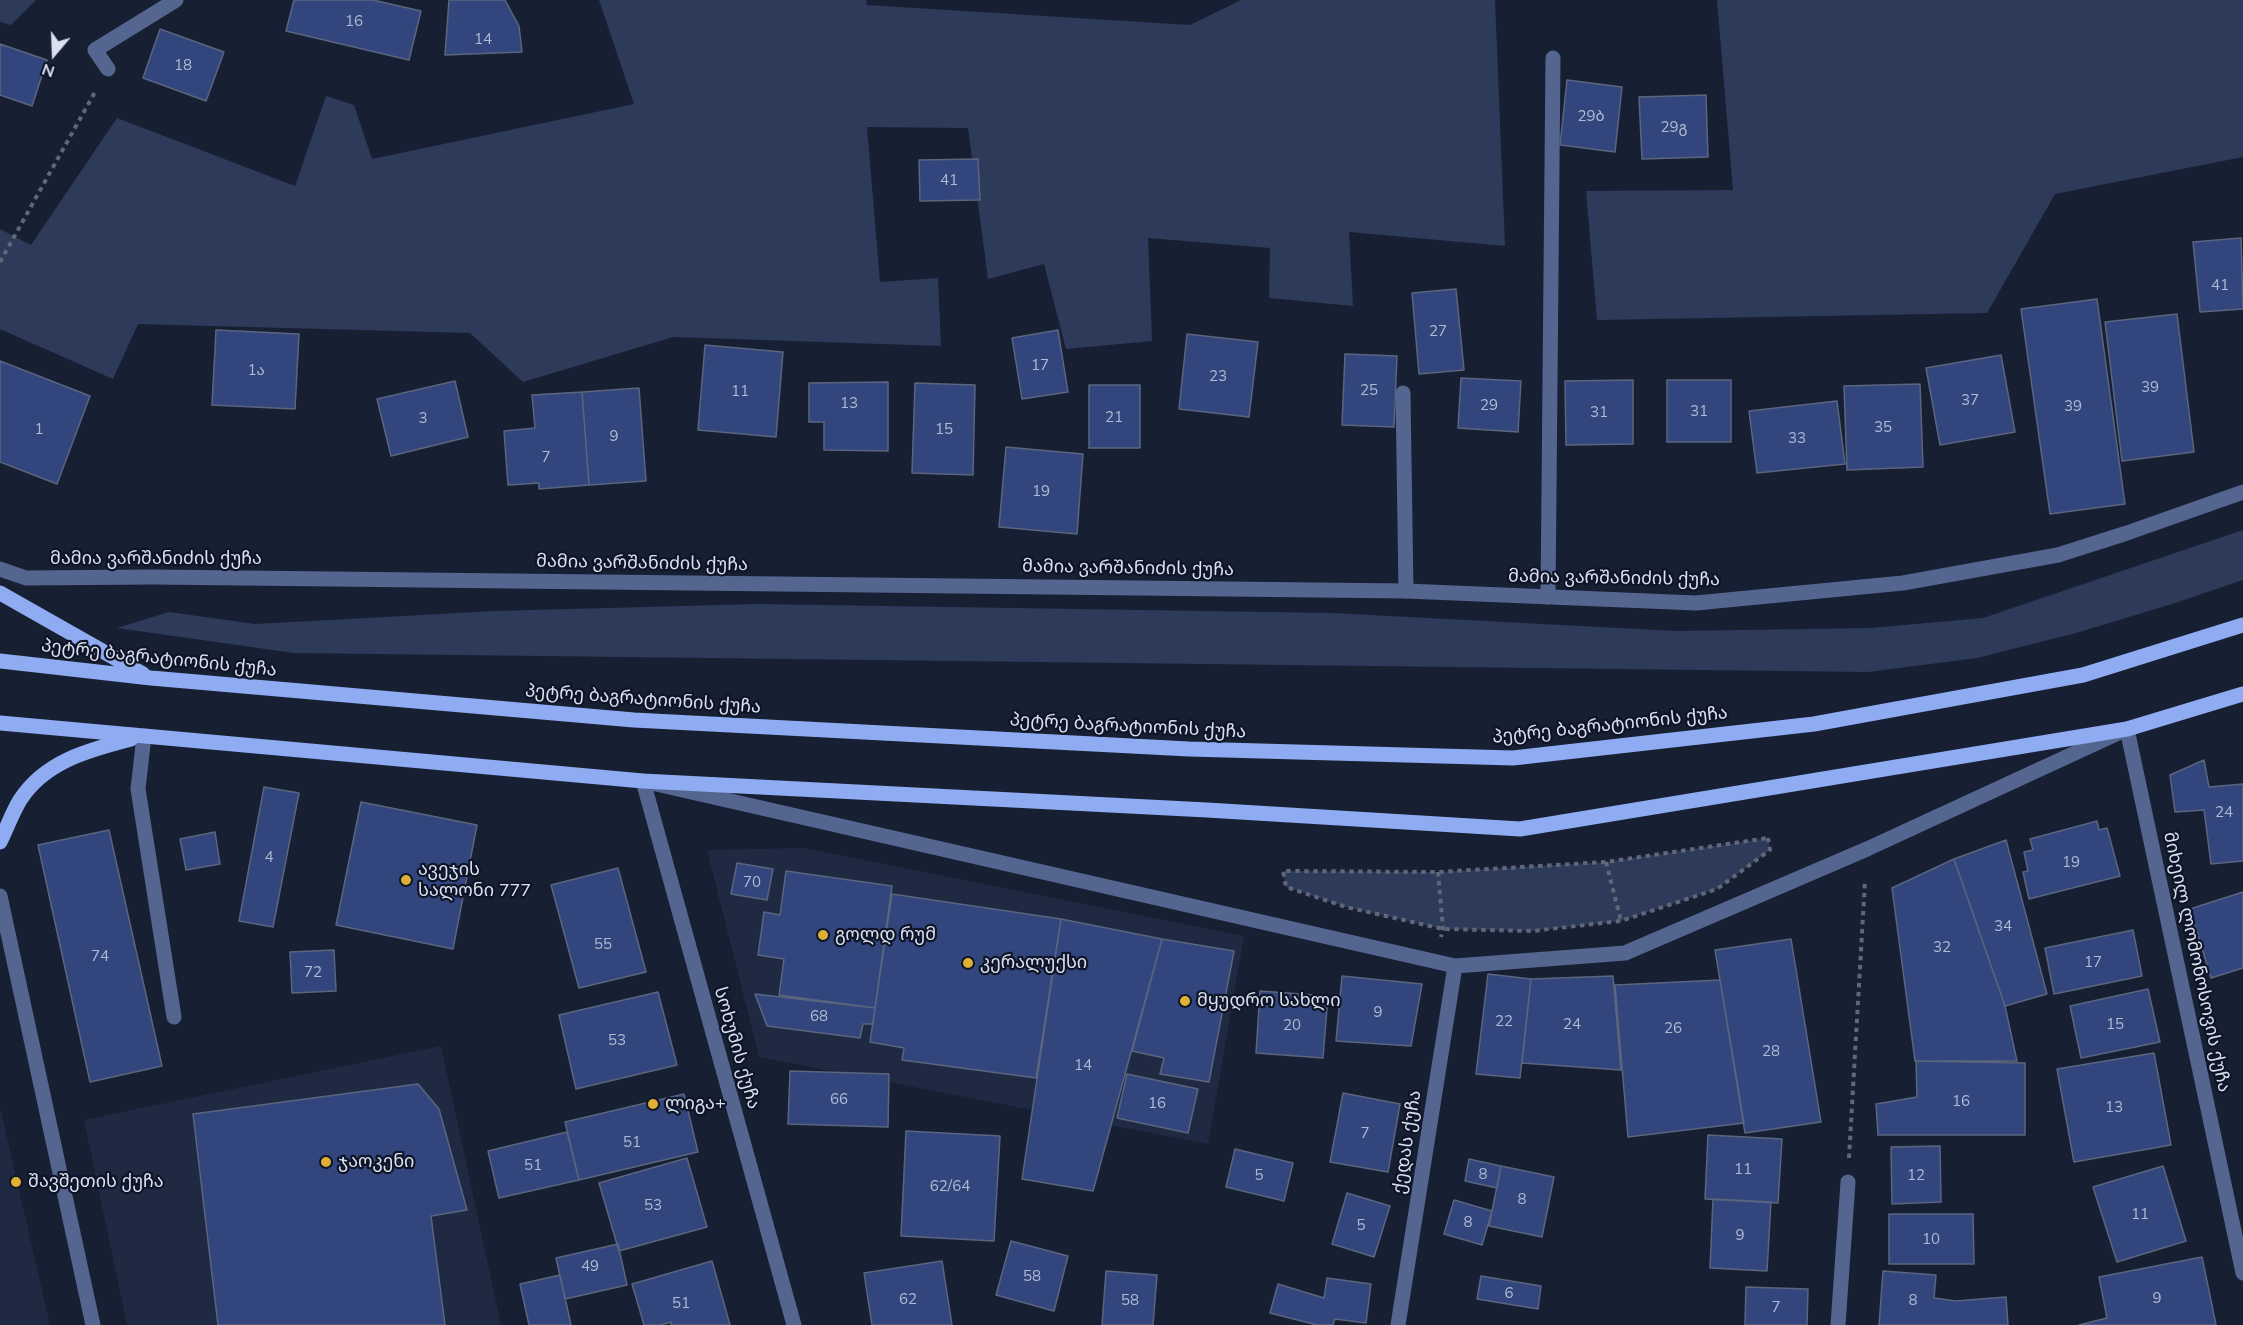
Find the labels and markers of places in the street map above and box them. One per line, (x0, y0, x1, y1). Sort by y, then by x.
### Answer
place label: ავეჯის სალონი 777 (418, 859, 531, 902)
marker: ავეჯის სალონი 777 (399, 873, 413, 887)
place label: გოლდ რუმ (835, 924, 936, 946)
marker: გოლდ რუმ (816, 928, 830, 942)
place label: კერალუქსი (980, 952, 1087, 974)
marker: კერალუქსი (961, 956, 975, 970)
place label: მყუდრო სახლი (1197, 990, 1341, 1012)
marker: მყუდრო სახლი (1178, 994, 1192, 1008)
place label: ლიგა+ (665, 1093, 726, 1115)
marker: ლიგა+ (646, 1097, 660, 1111)
place label: ჯაოკენი (338, 1151, 414, 1173)
marker: ჯაოკენი (319, 1155, 333, 1169)
place label: შავშეთის ქუჩა (28, 1171, 164, 1193)
marker: შავშეთის ქუჩა (9, 1175, 23, 1189)

